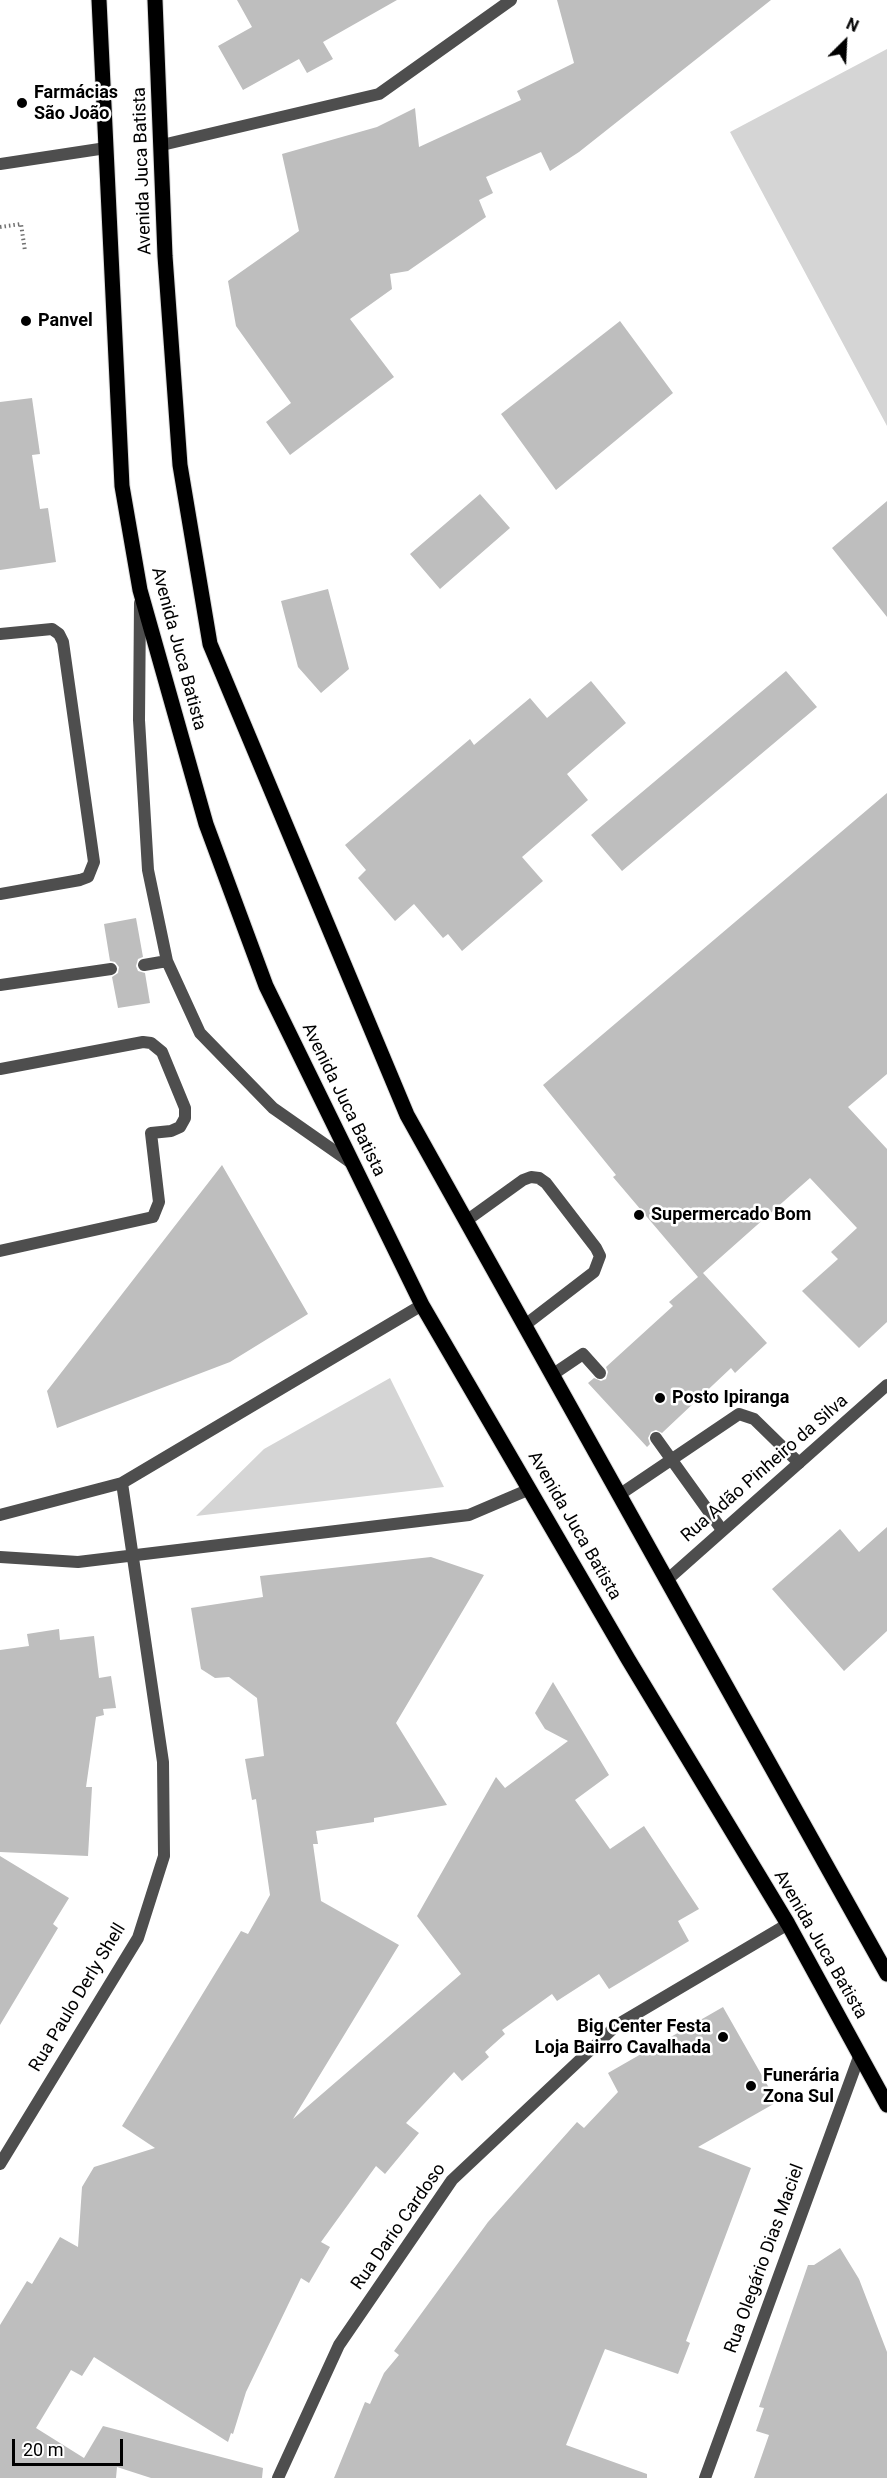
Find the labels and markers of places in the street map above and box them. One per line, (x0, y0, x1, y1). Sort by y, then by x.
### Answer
place label: Farmácias São João (34, 82, 118, 124)
marker: Farmácias São João (15, 96, 29, 110)
place label: Panvel (38, 310, 93, 332)
marker: Panvel (19, 314, 33, 328)
place label: Supermercado Bom (651, 1204, 811, 1226)
marker: Supermercado Bom (632, 1208, 646, 1222)
place label: Posto Ipiranga (672, 1387, 789, 1409)
marker: Posto Ipiranga (653, 1391, 667, 1405)
place label: Big Center Festa Loja Bairro Cavalhada (535, 2016, 711, 2058)
marker: Big Center Festa Loja Bairro Cavalhada (716, 2030, 730, 2044)
place label: Funerária Zona Sul (763, 2065, 839, 2108)
marker: Funerária Zona Sul (744, 2079, 758, 2093)

